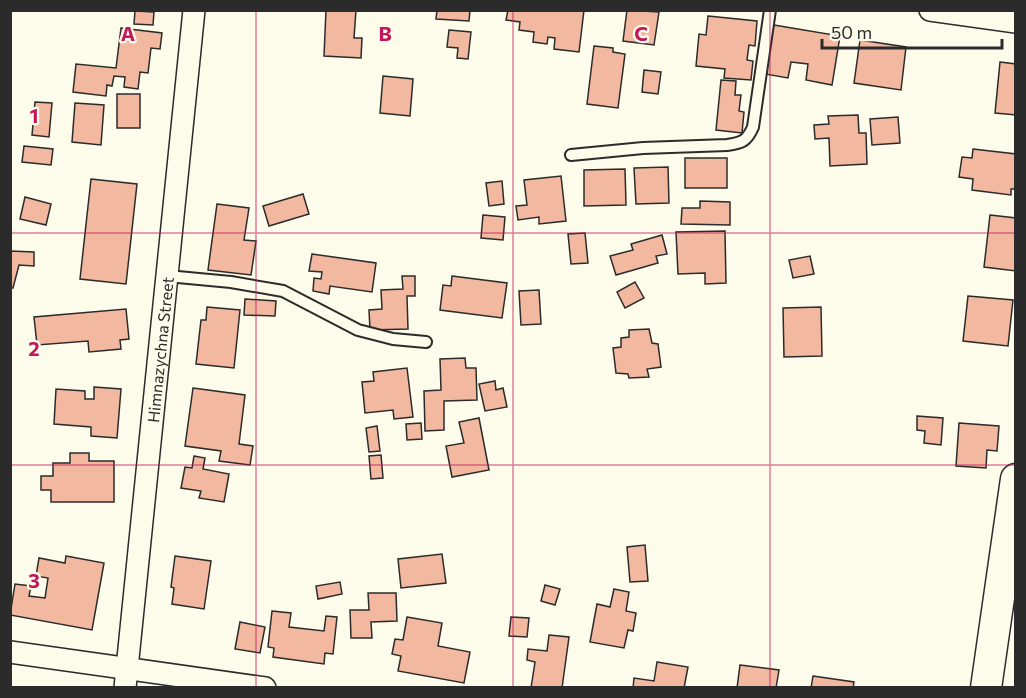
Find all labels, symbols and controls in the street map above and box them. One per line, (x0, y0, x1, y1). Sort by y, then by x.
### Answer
scale bar (822, 12, 1002, 50)
text: A (121, 21, 135, 45)
text: B (378, 21, 392, 45)
text: C (634, 21, 648, 45)
text: 50 m (831, 21, 872, 43)
text: 1 (29, 103, 39, 127)
street label: Himnazychna Street (143, 275, 176, 424)
text: 2 (28, 336, 40, 360)
text: 3 (28, 568, 40, 592)

